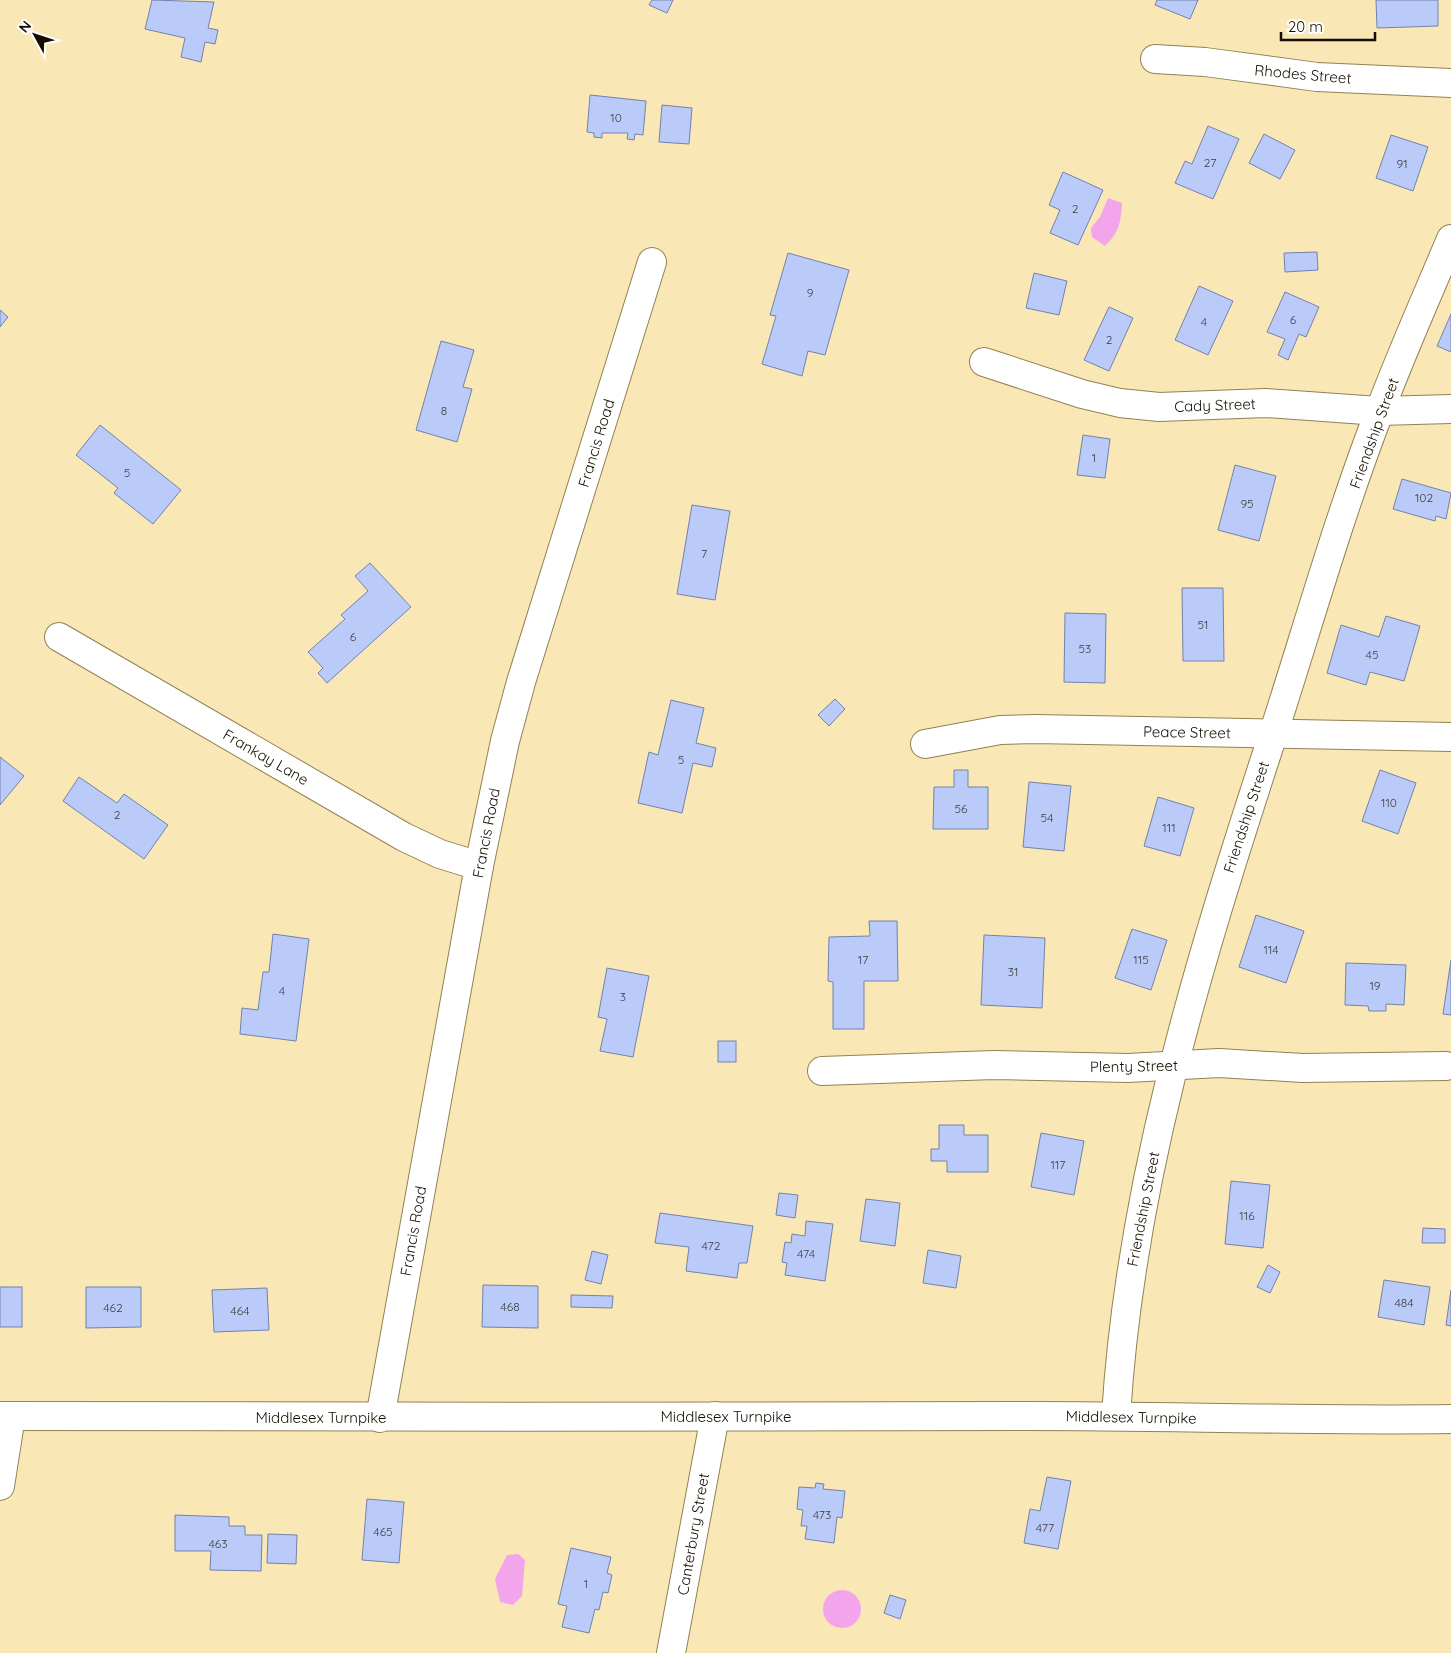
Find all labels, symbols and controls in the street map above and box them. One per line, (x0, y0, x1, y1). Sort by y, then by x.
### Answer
north arrow (10, 10, 60, 60)
scale bar (1281, 10, 1375, 42)
text: N (15, 17, 35, 36)
text: 20 m (1288, 17, 1323, 36)
street label: Rhodes Street (1254, 60, 1352, 88)
house number: 10 (610, 110, 622, 125)
house number: 27 (1204, 155, 1216, 170)
house number: 91 (1396, 156, 1408, 171)
house number: 2 (1072, 201, 1079, 216)
house number: 9 (807, 285, 814, 300)
house number: 6 (1290, 312, 1297, 327)
house number: 4 (1201, 314, 1207, 329)
house number: 2 (1106, 332, 1113, 347)
street label: Friendship Street (1345, 375, 1403, 491)
street label: Cady Street (1174, 394, 1256, 416)
street label: Francis Road (574, 397, 618, 489)
house number: 8 (441, 403, 447, 418)
house number: 1 (1092, 450, 1096, 465)
house number: 5 (124, 465, 130, 480)
house number: 102 (1415, 490, 1433, 505)
house number: 95 (1240, 496, 1254, 511)
house number: 7 (701, 546, 707, 561)
house number: 51 (1198, 617, 1208, 632)
house number: 6 (350, 629, 357, 644)
house number: 53 (1079, 641, 1091, 656)
house number: 45 (1366, 647, 1378, 662)
street label: Peace Street (1143, 722, 1231, 742)
street label: Frankay Lane (220, 725, 312, 789)
house number: 5 (678, 752, 684, 767)
street label: Friendship Street (1219, 759, 1273, 875)
street label: Francis Road (468, 787, 504, 879)
house number: 110 (1381, 795, 1397, 810)
house number: 56 (955, 801, 968, 816)
house number: 2 (114, 807, 121, 822)
house number: 54 (1041, 810, 1053, 825)
house number: 111 (1162, 820, 1176, 835)
house number: 114 (1263, 942, 1279, 957)
house number: 17 (858, 952, 868, 967)
house number: 115 (1133, 952, 1149, 967)
house number: 31 (1008, 964, 1018, 979)
house number: 19 (1369, 978, 1381, 993)
house number: 4 (279, 983, 285, 998)
house number: 3 (620, 989, 626, 1004)
street label: Plenty Street (1090, 1056, 1178, 1076)
street label: Friendship Street (1123, 1150, 1163, 1268)
house number: 117 (1050, 1157, 1066, 1172)
street label: Francis Road (396, 1185, 430, 1277)
house number: 116 (1239, 1208, 1255, 1223)
house number: 472 (702, 1238, 721, 1253)
house number: 474 (797, 1246, 815, 1261)
house number: 484 (1394, 1295, 1414, 1310)
house number: 468 (500, 1299, 520, 1314)
house number: 462 (103, 1300, 123, 1315)
house number: 464 (230, 1303, 250, 1318)
street label: Middlesex Turnpike (1065, 1406, 1197, 1428)
street label: Middlesex Turnpike (660, 1407, 792, 1426)
street label: Middlesex Turnpike (255, 1408, 387, 1427)
street label: Canterbury Street (673, 1471, 713, 1597)
house number: 473 (813, 1507, 831, 1522)
house number: 477 (1036, 1520, 1054, 1535)
house number: 465 (373, 1524, 393, 1539)
house number: 463 (208, 1536, 228, 1551)
house number: 1 (584, 1576, 588, 1591)

